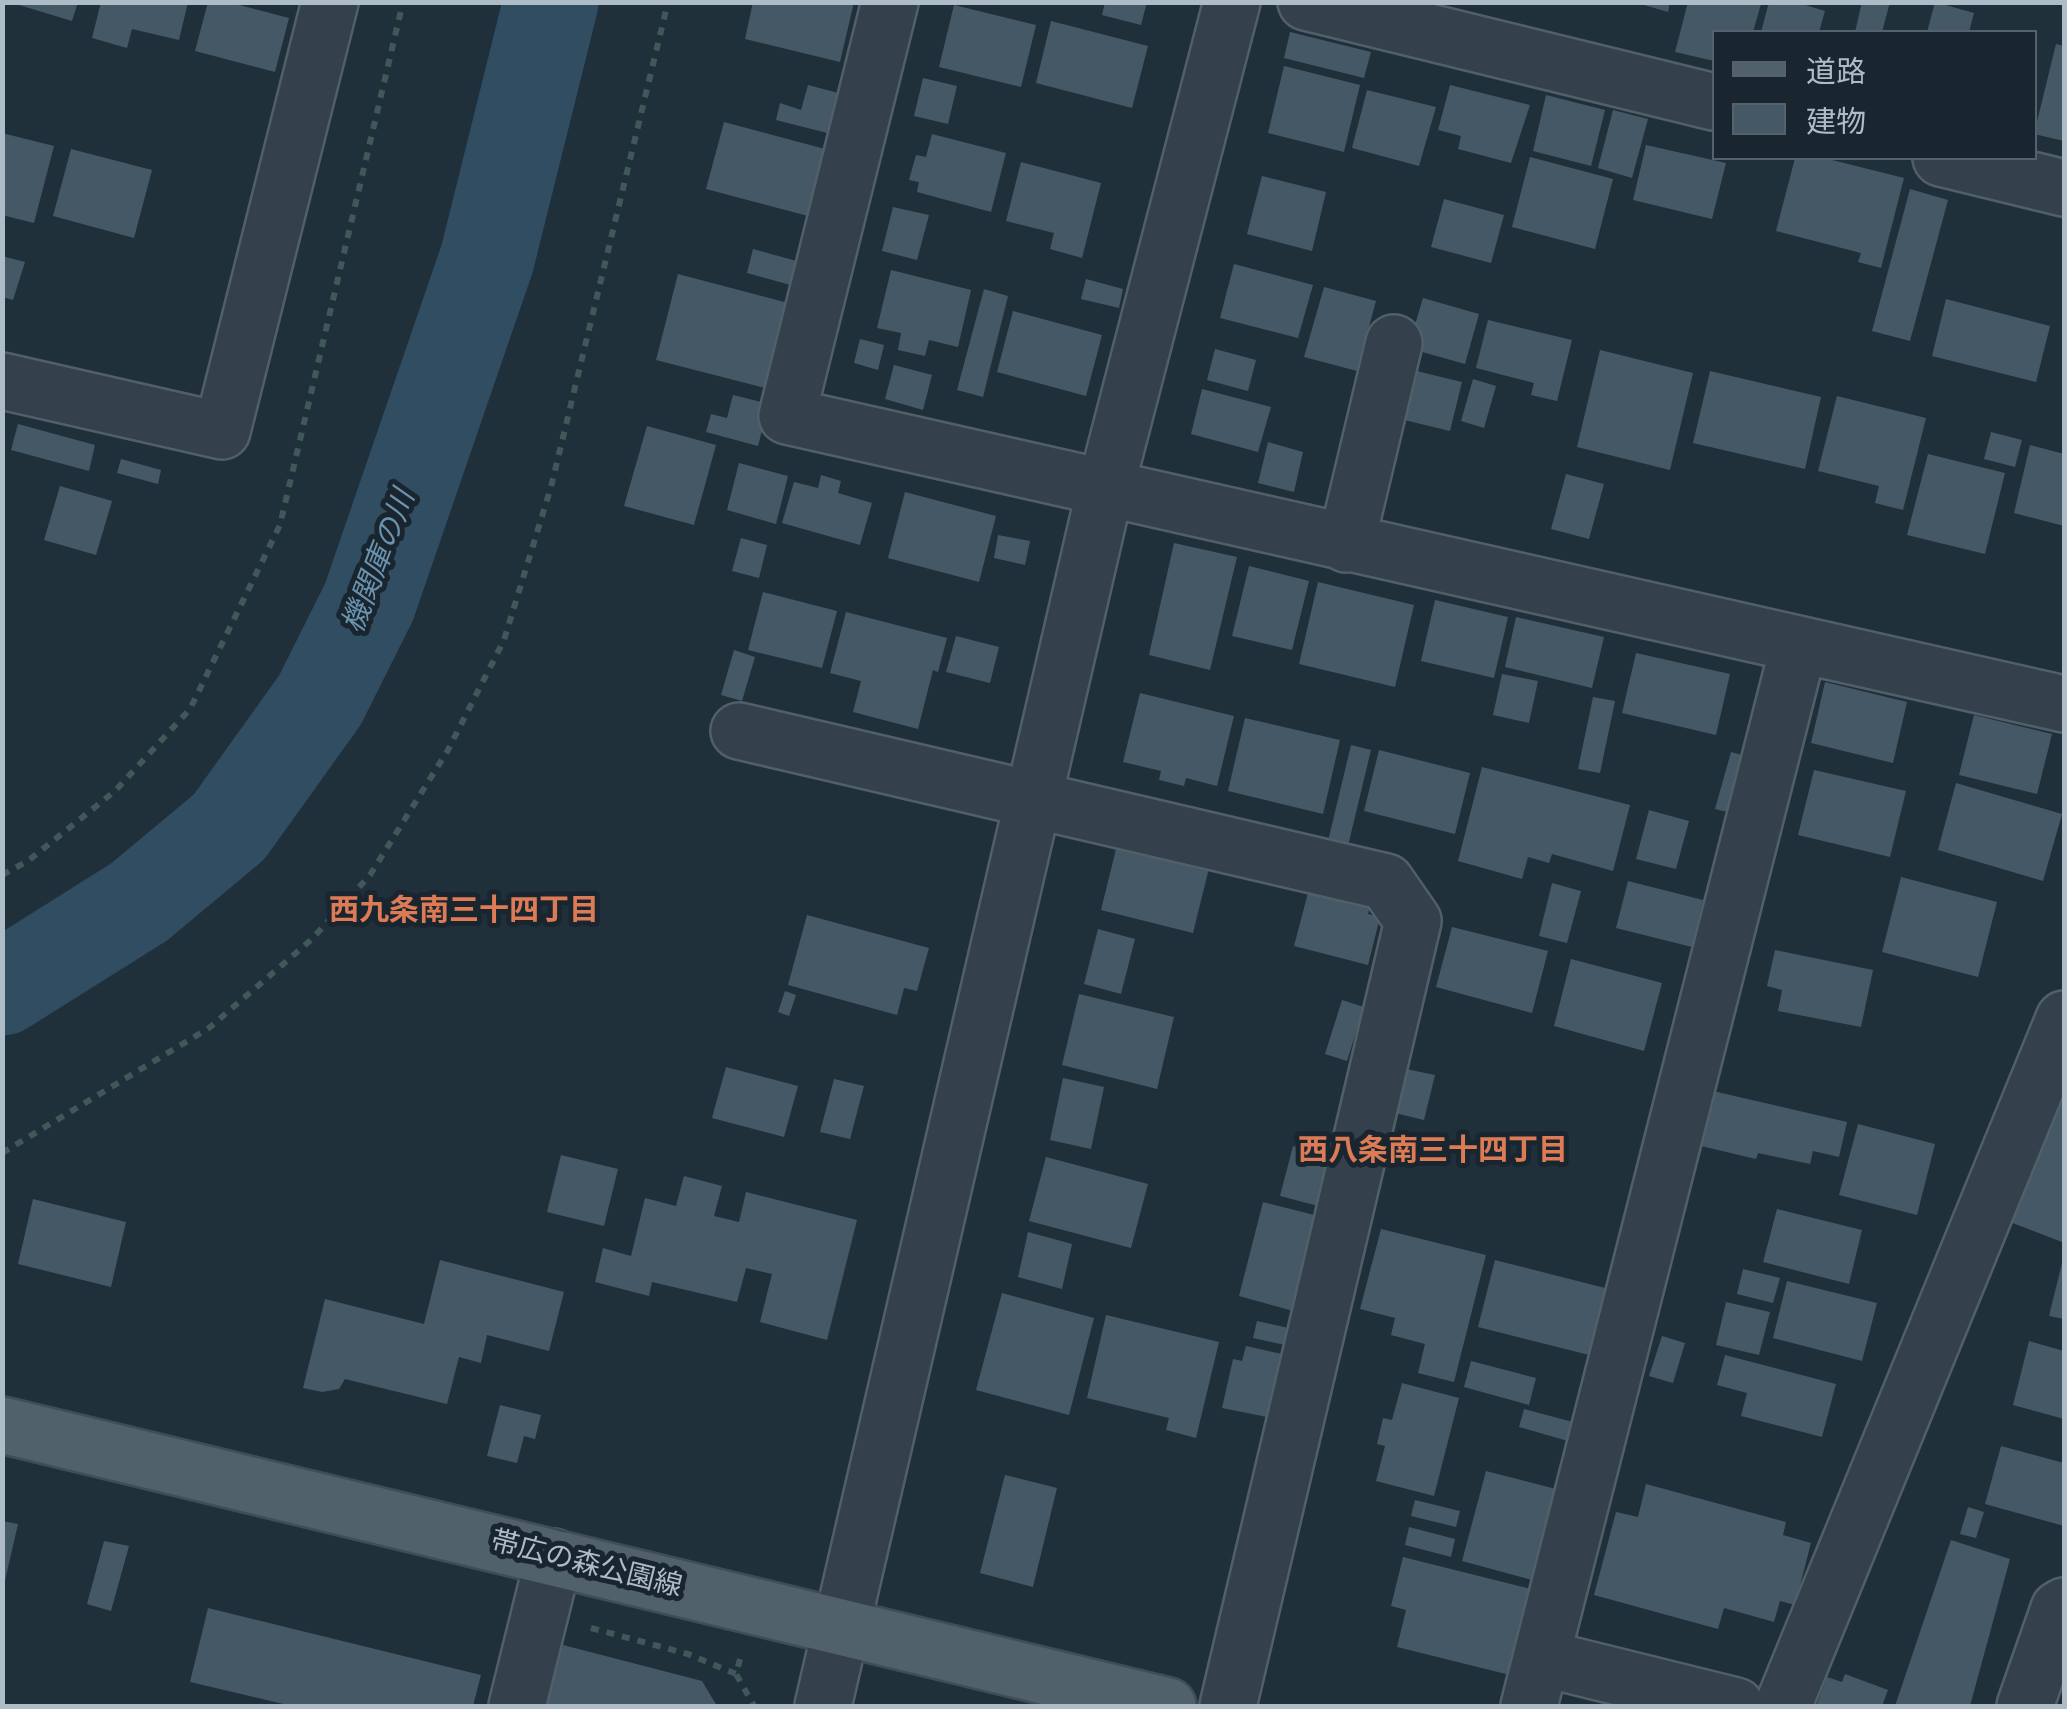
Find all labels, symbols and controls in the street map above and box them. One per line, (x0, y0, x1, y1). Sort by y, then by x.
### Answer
legend (1712, 30, 2037, 160)
text: 道路 (1806, 52, 1866, 91)
text: 建物 (1806, 102, 1866, 141)
water label: 機関庫の川 (336, 486, 424, 638)
district label: 西九条南三十四丁目 (329, 894, 599, 930)
district label: 西八条南三十四丁目 (1298, 1134, 1568, 1170)
street label: 帯広の森公園線 (487, 1525, 685, 1605)

